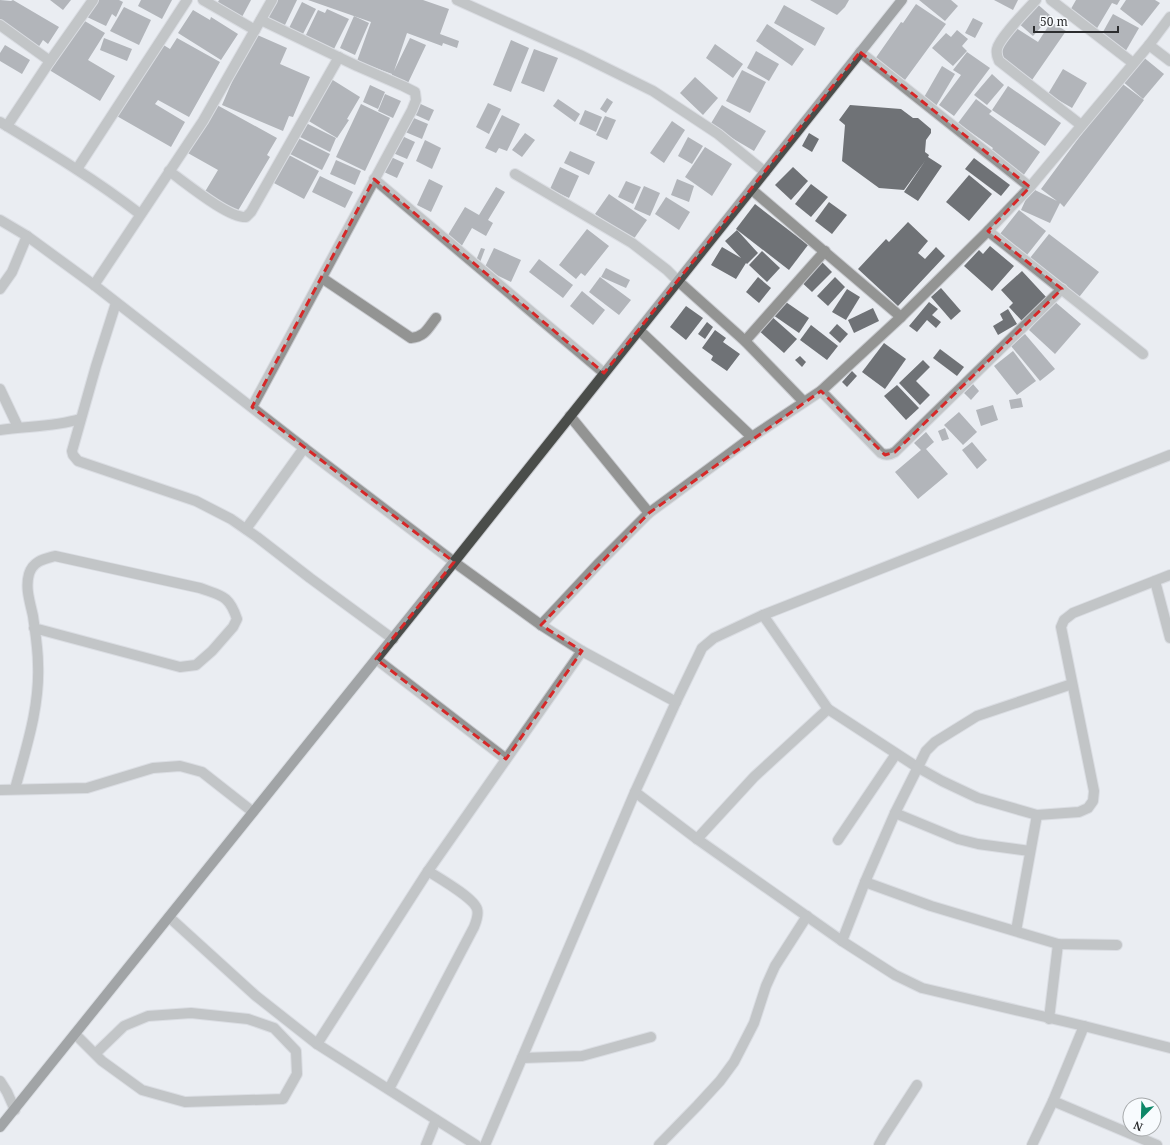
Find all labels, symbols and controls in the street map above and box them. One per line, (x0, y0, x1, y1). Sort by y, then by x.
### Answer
scale bar (1034, 8, 1118, 34)
text: 50 m (1040, 13, 1068, 30)
north arrow (1122, 1097, 1162, 1137)
text: N (1131, 1118, 1145, 1135)

